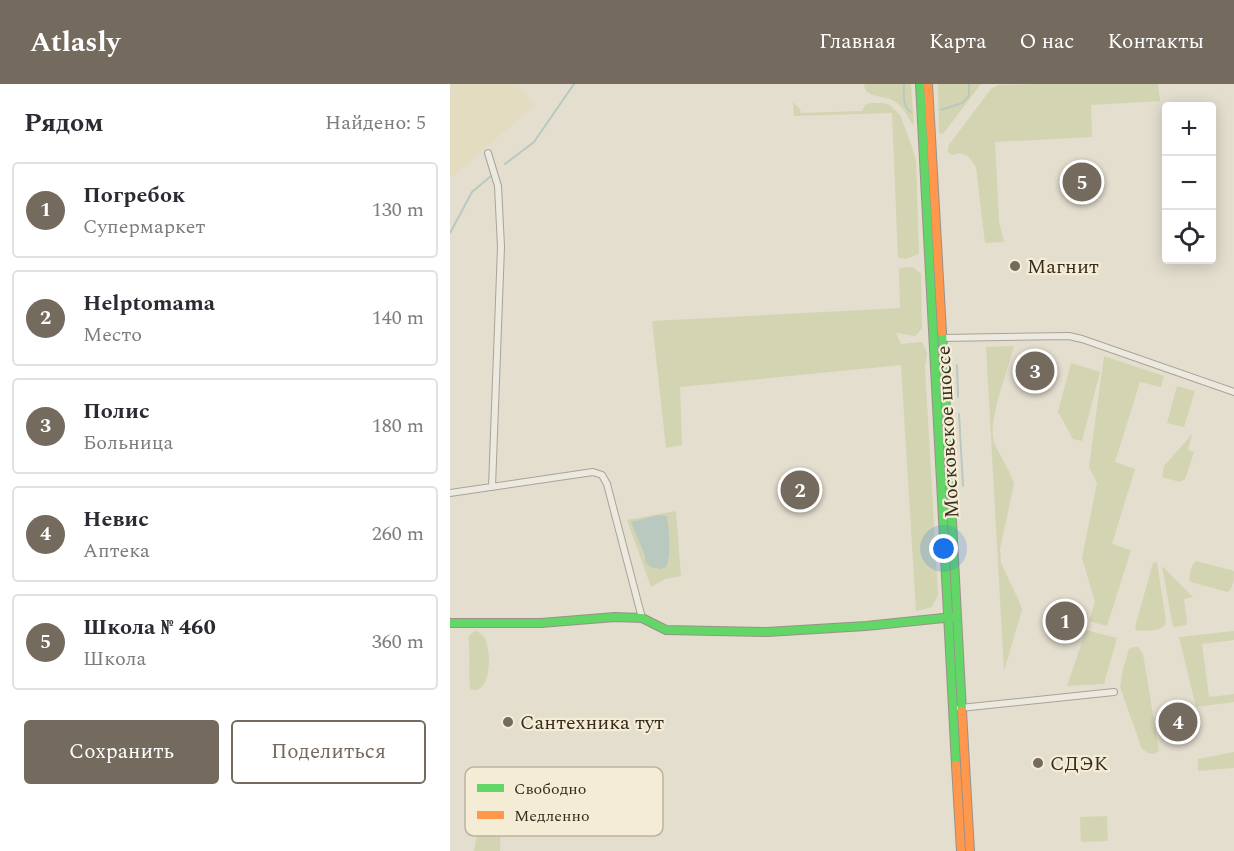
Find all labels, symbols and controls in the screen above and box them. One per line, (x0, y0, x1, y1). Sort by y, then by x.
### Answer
text: Atlasly (30, 21, 120, 64)
text: Главная (819, 26, 896, 58)
text: Карта (929, 26, 986, 58)
text: О нас (1019, 26, 1074, 58)
text: Контакты (1107, 26, 1204, 58)
map controls (1162, 102, 1216, 264)
button: + (1162, 102, 1216, 156)
text: Рядом (24, 103, 104, 143)
text: Найдено: 5 (325, 108, 426, 138)
button: − (1162, 156, 1216, 210)
pin: 5 (1062, 160, 1102, 204)
text: Погребок (83, 179, 185, 212)
text: 1 (40, 195, 51, 225)
text: 130 m (372, 195, 424, 225)
button: locate (1162, 210, 1216, 264)
text: Супермаркет (83, 212, 205, 242)
place label: Магнит (1027, 252, 1099, 282)
marker: Магнит (1008, 259, 1022, 273)
text: Helptomama (83, 287, 215, 320)
text: 2 (40, 303, 51, 333)
text: 140 m (372, 303, 424, 333)
text: Место (83, 320, 142, 350)
street label: Московское шоссе (928, 345, 968, 519)
pin: 3 (1016, 348, 1054, 394)
text: Полис (83, 395, 150, 428)
text: 3 (40, 411, 51, 441)
text: 180 m (372, 411, 424, 441)
text: Больница (83, 428, 173, 458)
pin: 2 (780, 468, 820, 512)
text: Невис (83, 503, 149, 536)
text: 4 (40, 519, 51, 549)
text: 260 m (372, 519, 424, 549)
your location (929, 534, 958, 563)
text: Аптека (83, 536, 150, 566)
pin: 1 (1046, 598, 1084, 644)
text: Школа № 460 (83, 611, 216, 644)
text: 5 (40, 627, 51, 657)
text: 360 m (372, 627, 424, 657)
text: Школа (83, 644, 146, 674)
pin: 4 (1158, 700, 1198, 744)
place label: Сантехника тут (520, 708, 664, 738)
marker: Сантехника тут (501, 715, 515, 729)
button: Сохранить (24, 720, 219, 784)
button: Поделиться (231, 720, 426, 784)
place label: СДЭК (1050, 749, 1109, 779)
marker: СДЭК (1031, 756, 1045, 770)
legend (465, 767, 663, 836)
text: Свободно (514, 777, 586, 801)
text: Медленно (514, 804, 590, 828)

